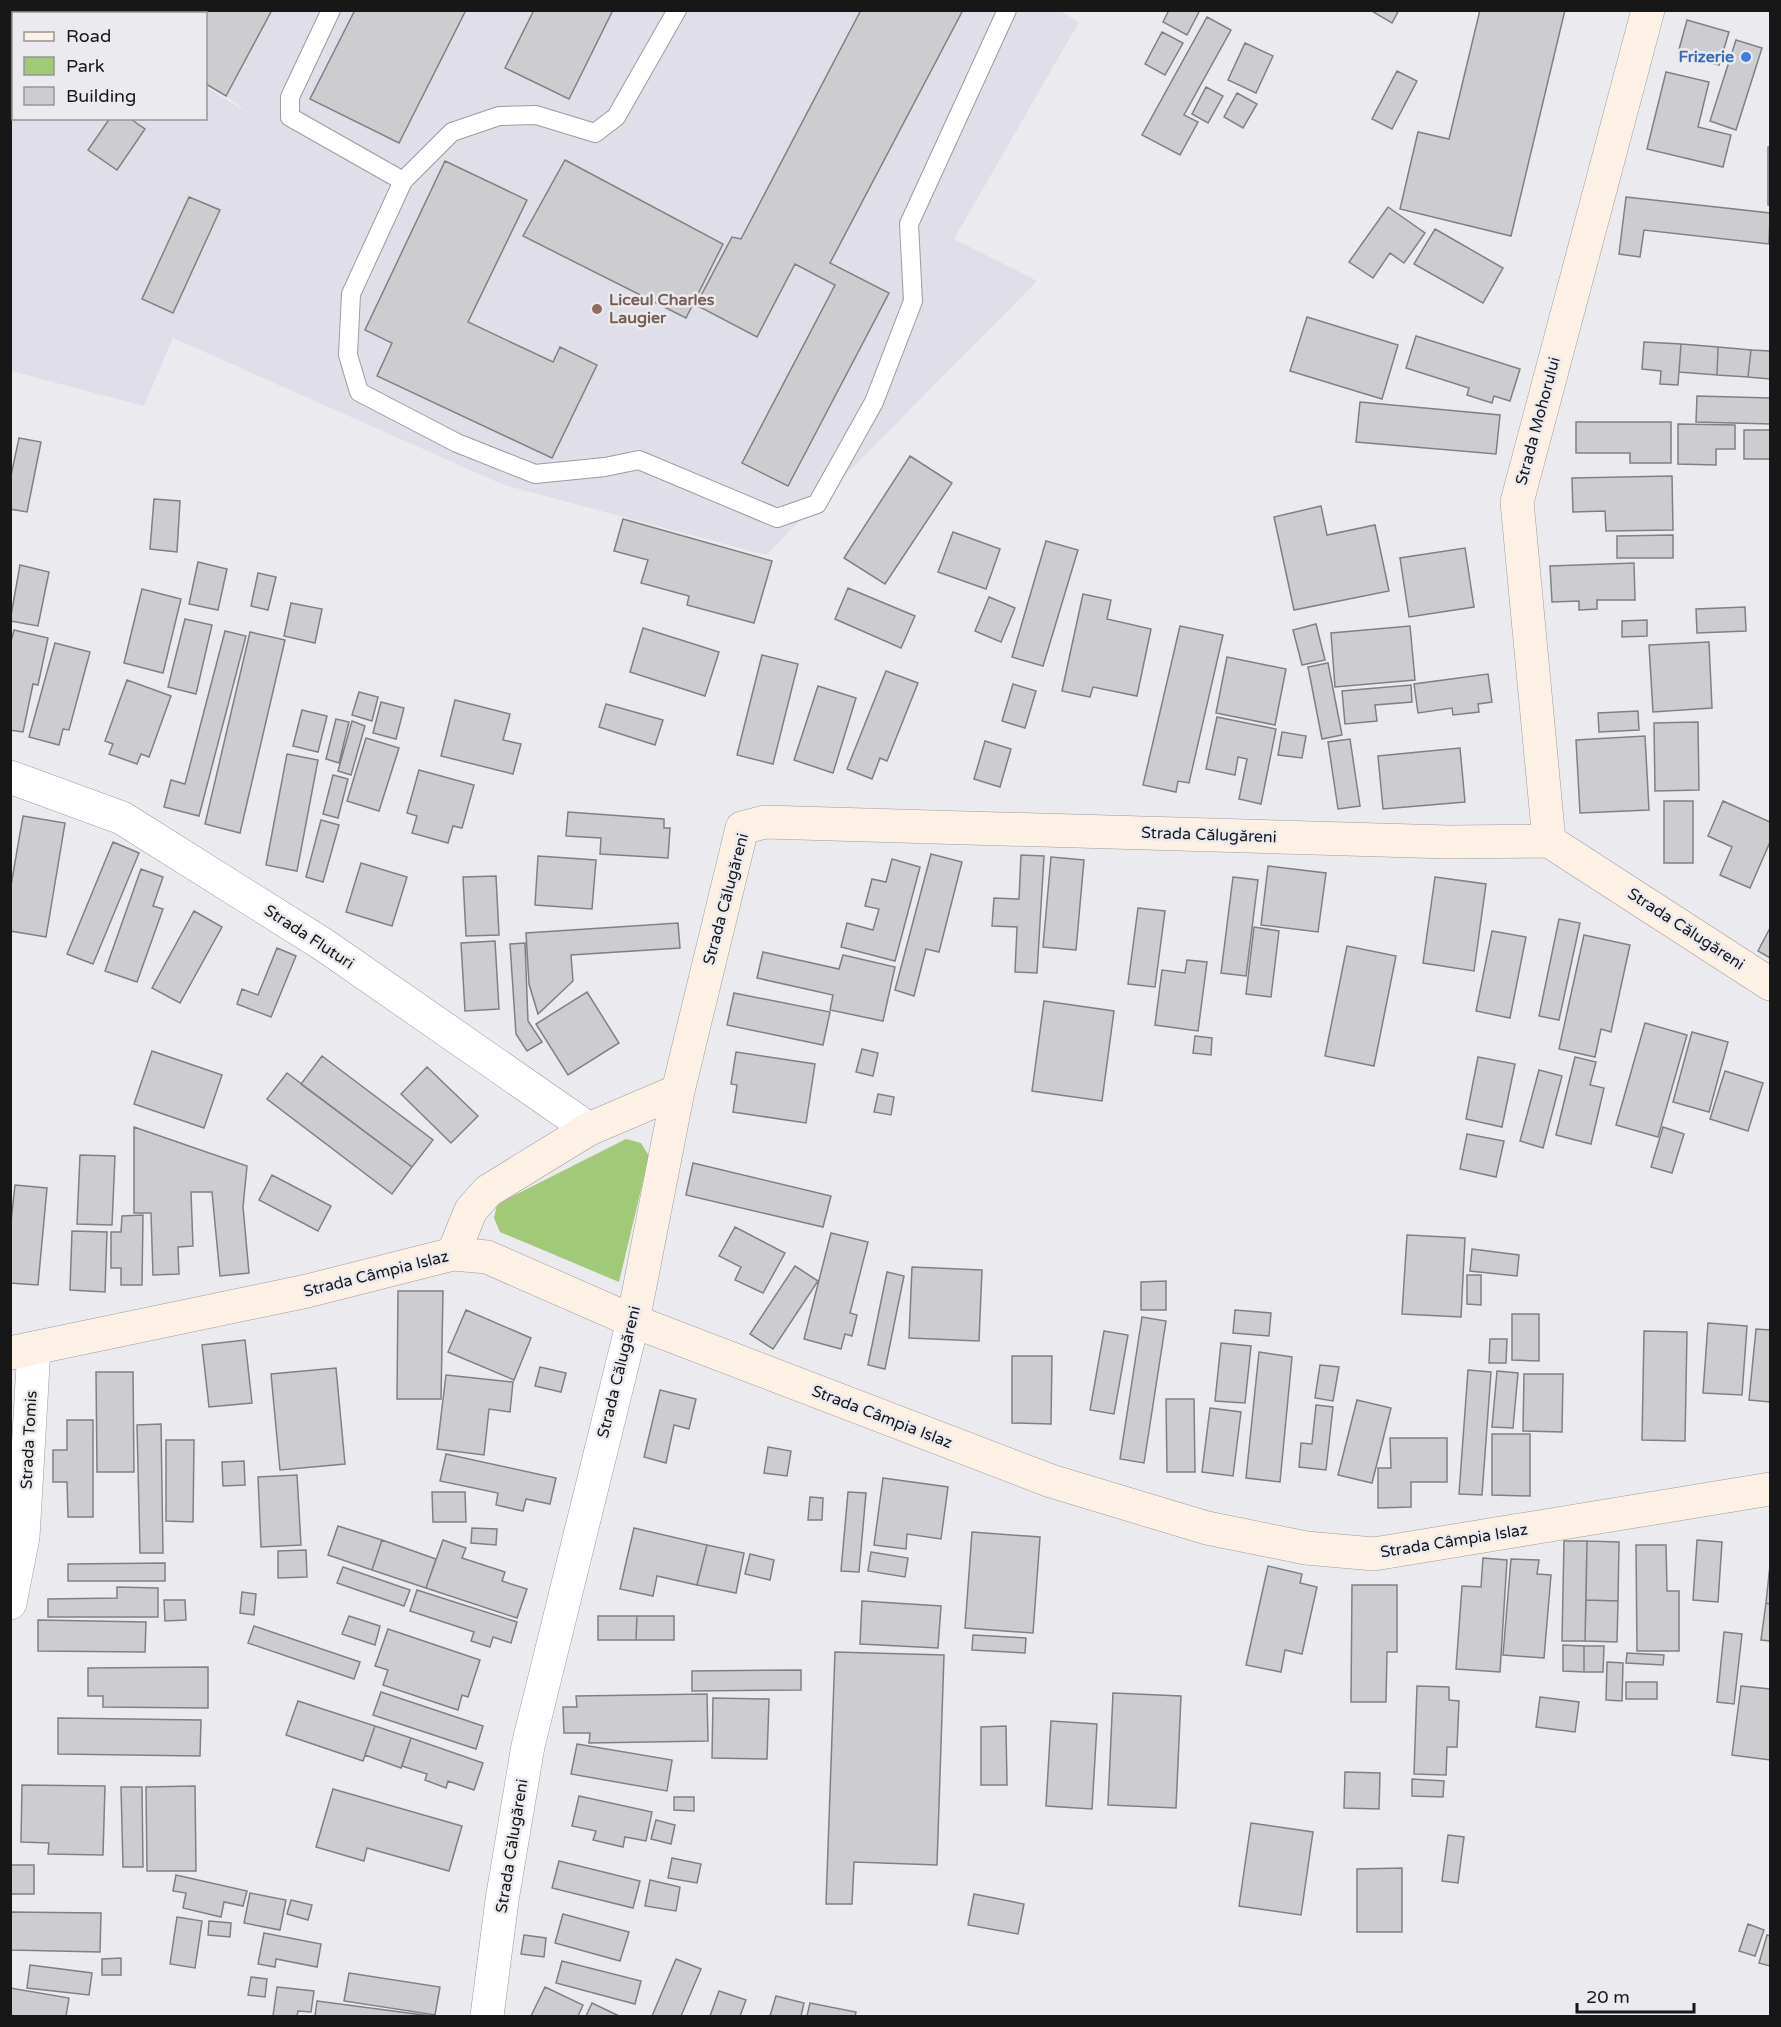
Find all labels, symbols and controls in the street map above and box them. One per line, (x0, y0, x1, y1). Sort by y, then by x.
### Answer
legend (12, 12, 207, 120)
text: Road (66, 25, 111, 47)
place label: Frizerie (1678, 47, 1734, 67)
marker: Frizerie (1739, 50, 1753, 64)
text: Park (66, 55, 105, 77)
text: Building (66, 85, 136, 107)
place label: Liceul Charles Laugier (609, 290, 715, 328)
marker: Liceul Charles Laugier (590, 302, 604, 316)
street label: Strada Mohorului (1511, 355, 1565, 487)
street label: Strada Călugăreni (1141, 823, 1277, 847)
street label: Strada Călugăreni (699, 831, 753, 967)
street label: Strada Călugăreni (1624, 884, 1748, 974)
street label: Strada Fluturi (260, 900, 358, 974)
street label: Strada Câmpia Islaz (301, 1246, 451, 1302)
street label: Strada Călugăreni (593, 1304, 645, 1440)
street label: Strada Câmpia Islaz (809, 1381, 955, 1453)
street label: Strada Tomis (16, 1390, 42, 1490)
street label: Strada Câmpia Islaz (1379, 1519, 1529, 1563)
street label: Strada Călugăreni (492, 1777, 532, 1915)
scale bar (1577, 1976, 1694, 2014)
text: 20 m (1586, 1986, 1630, 2008)

